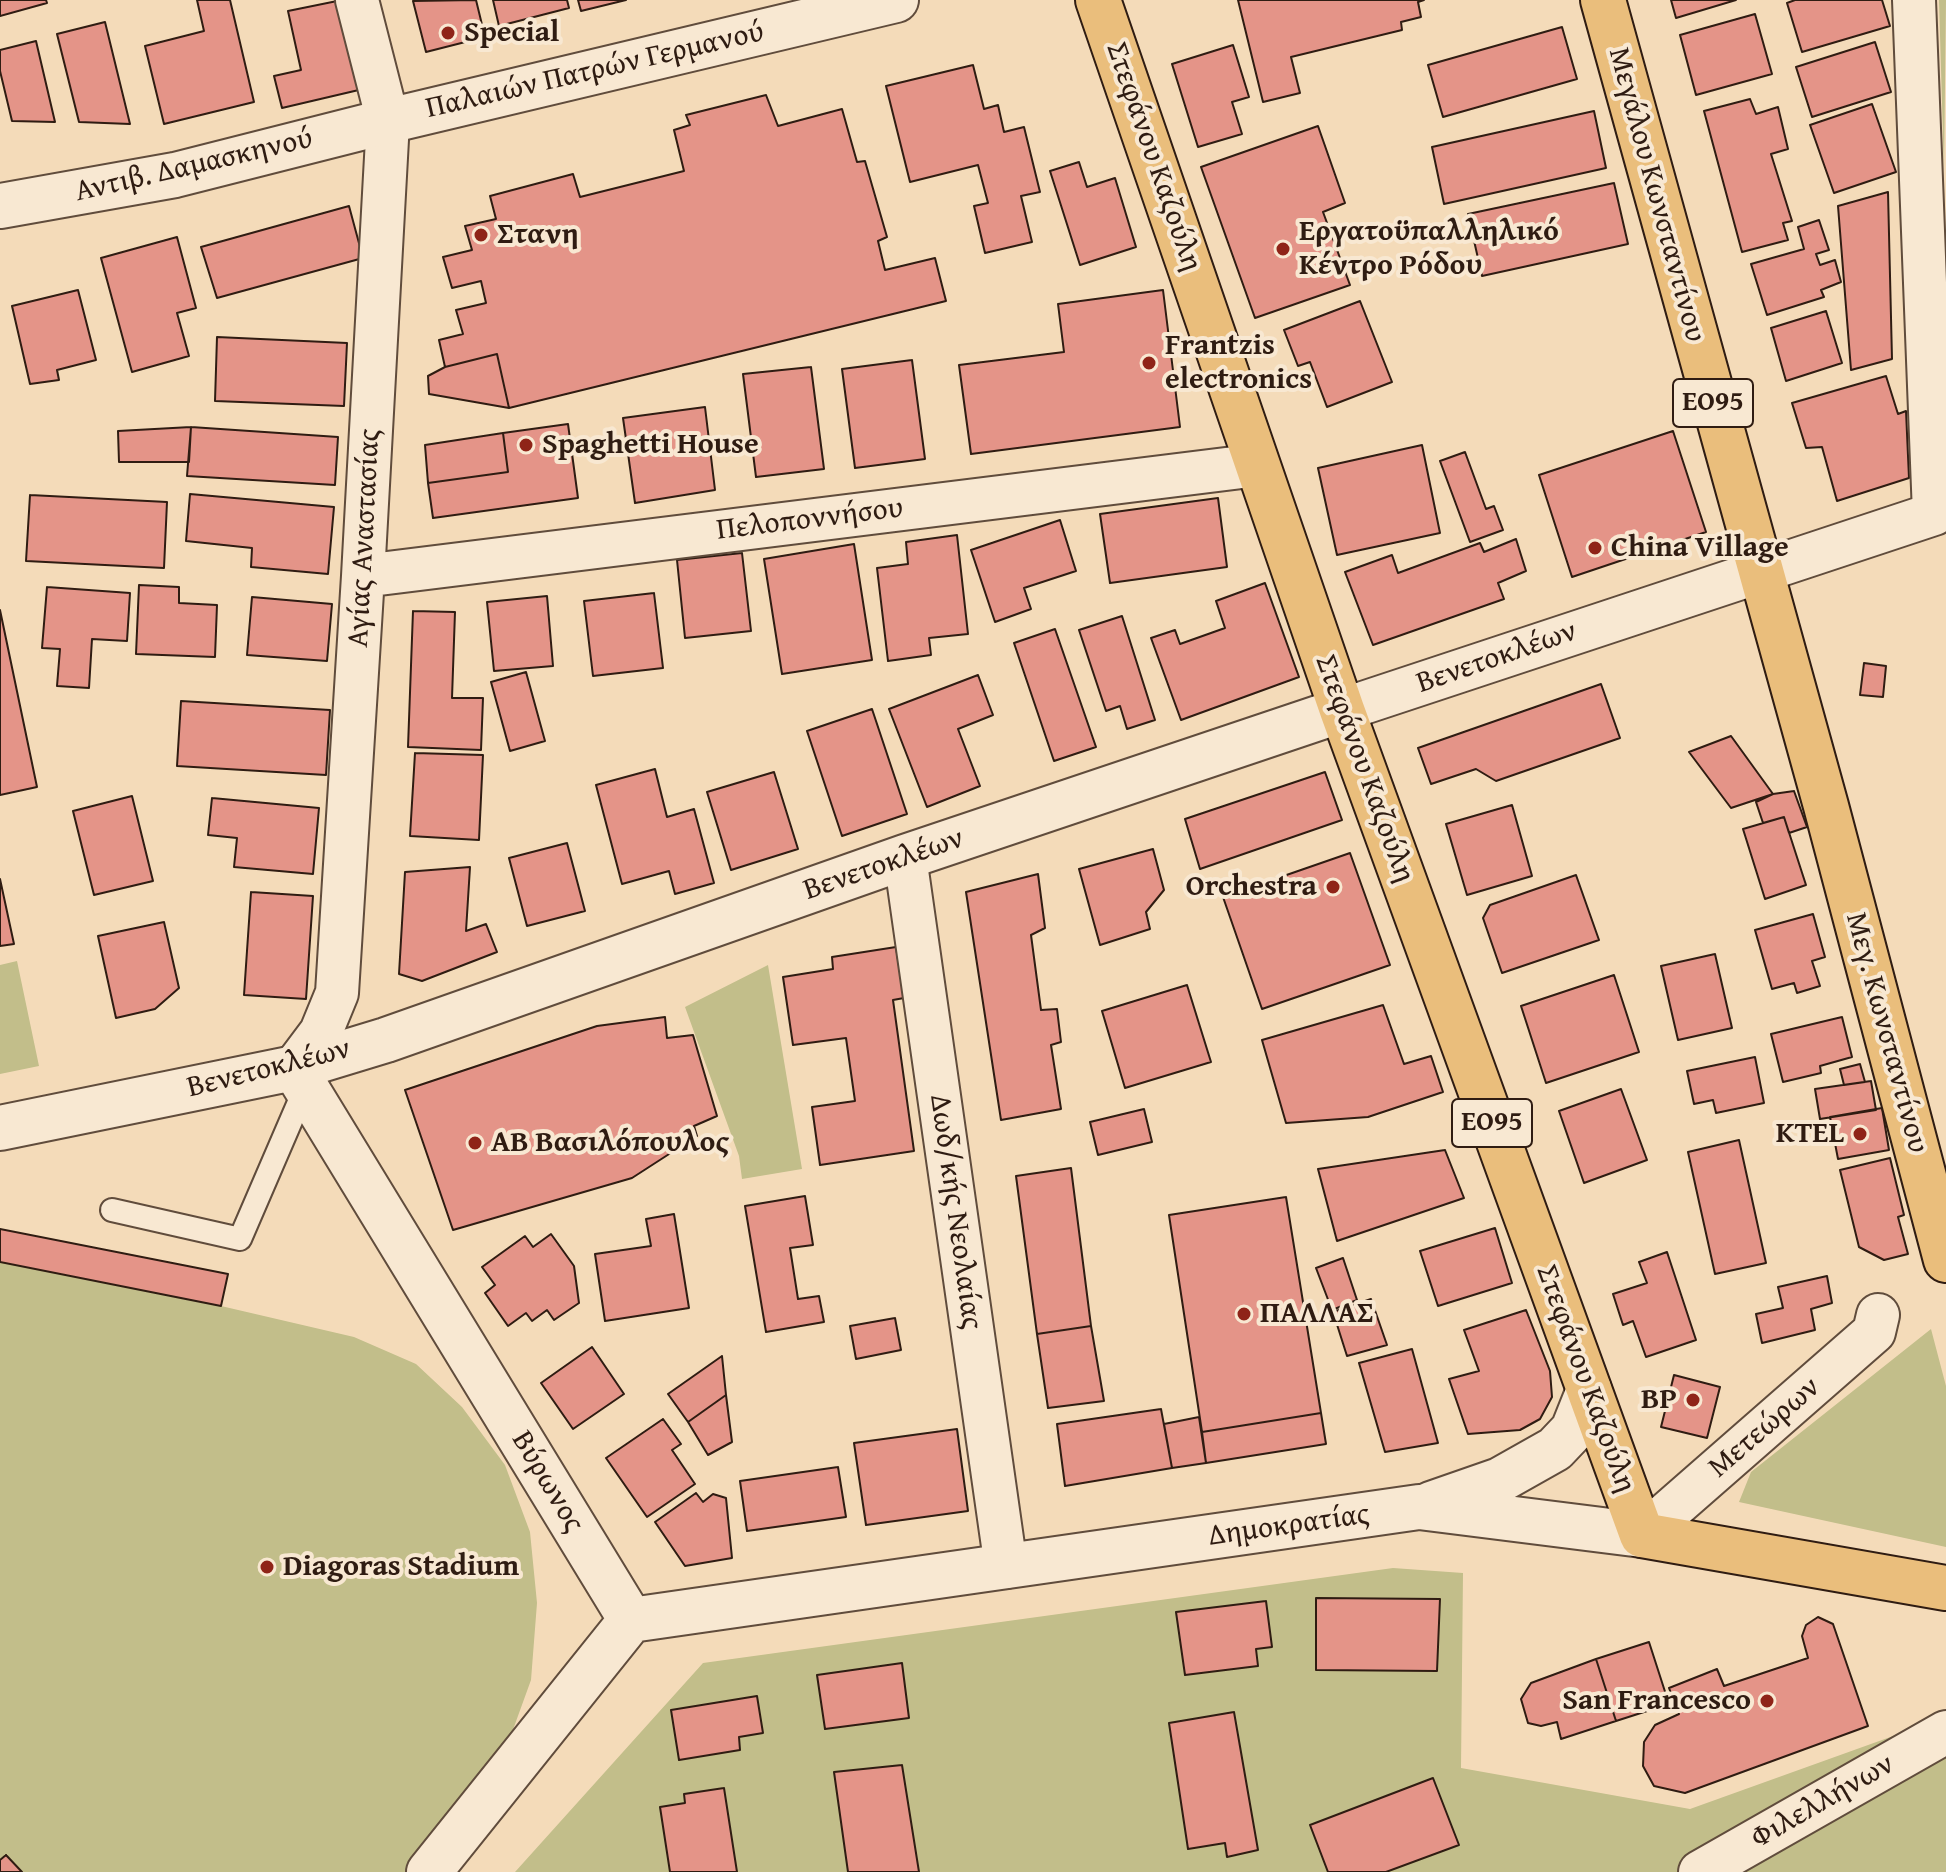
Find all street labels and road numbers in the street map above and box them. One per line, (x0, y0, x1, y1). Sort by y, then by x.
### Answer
street label: Παλαιών Πατρών Γερμανού (423, 15, 767, 127)
street label: Στεφάνου Καζούλη (1097, 38, 1209, 276)
street label: Μεγάλου Κωνσταντίνου (1599, 44, 1713, 346)
street label: Αντιβ. Δαμασκηνού (72, 121, 316, 211)
road number: ΕΟ95 (1673, 379, 1753, 427)
street label: Αγίας Αναστασίας (341, 428, 389, 648)
street label: Πελοποννήσου (715, 491, 905, 549)
street label: Βενετοκλέων (1412, 614, 1582, 702)
street label: Στεφάνου Καζούλη (1306, 650, 1422, 888)
street label: Βενετοκλέων (799, 821, 969, 909)
street label: Μεγ. Κωνσταντίνου (1837, 909, 1935, 1157)
street label: Βενετοκλέων (184, 1031, 354, 1107)
street label: Δωδ/κής Νεολαίας (921, 1092, 989, 1332)
road number: ΕΟ95 (1452, 1099, 1532, 1147)
street label: Στεφάνου Καζούλη (1527, 1260, 1643, 1498)
street label: Μετεώρων (1702, 1370, 1828, 1486)
street label: Βύρωνος (503, 1425, 591, 1539)
street label: Δημοκρατίας (1206, 1497, 1372, 1555)
street label: Φιλελλήνων (1745, 1747, 1901, 1857)

